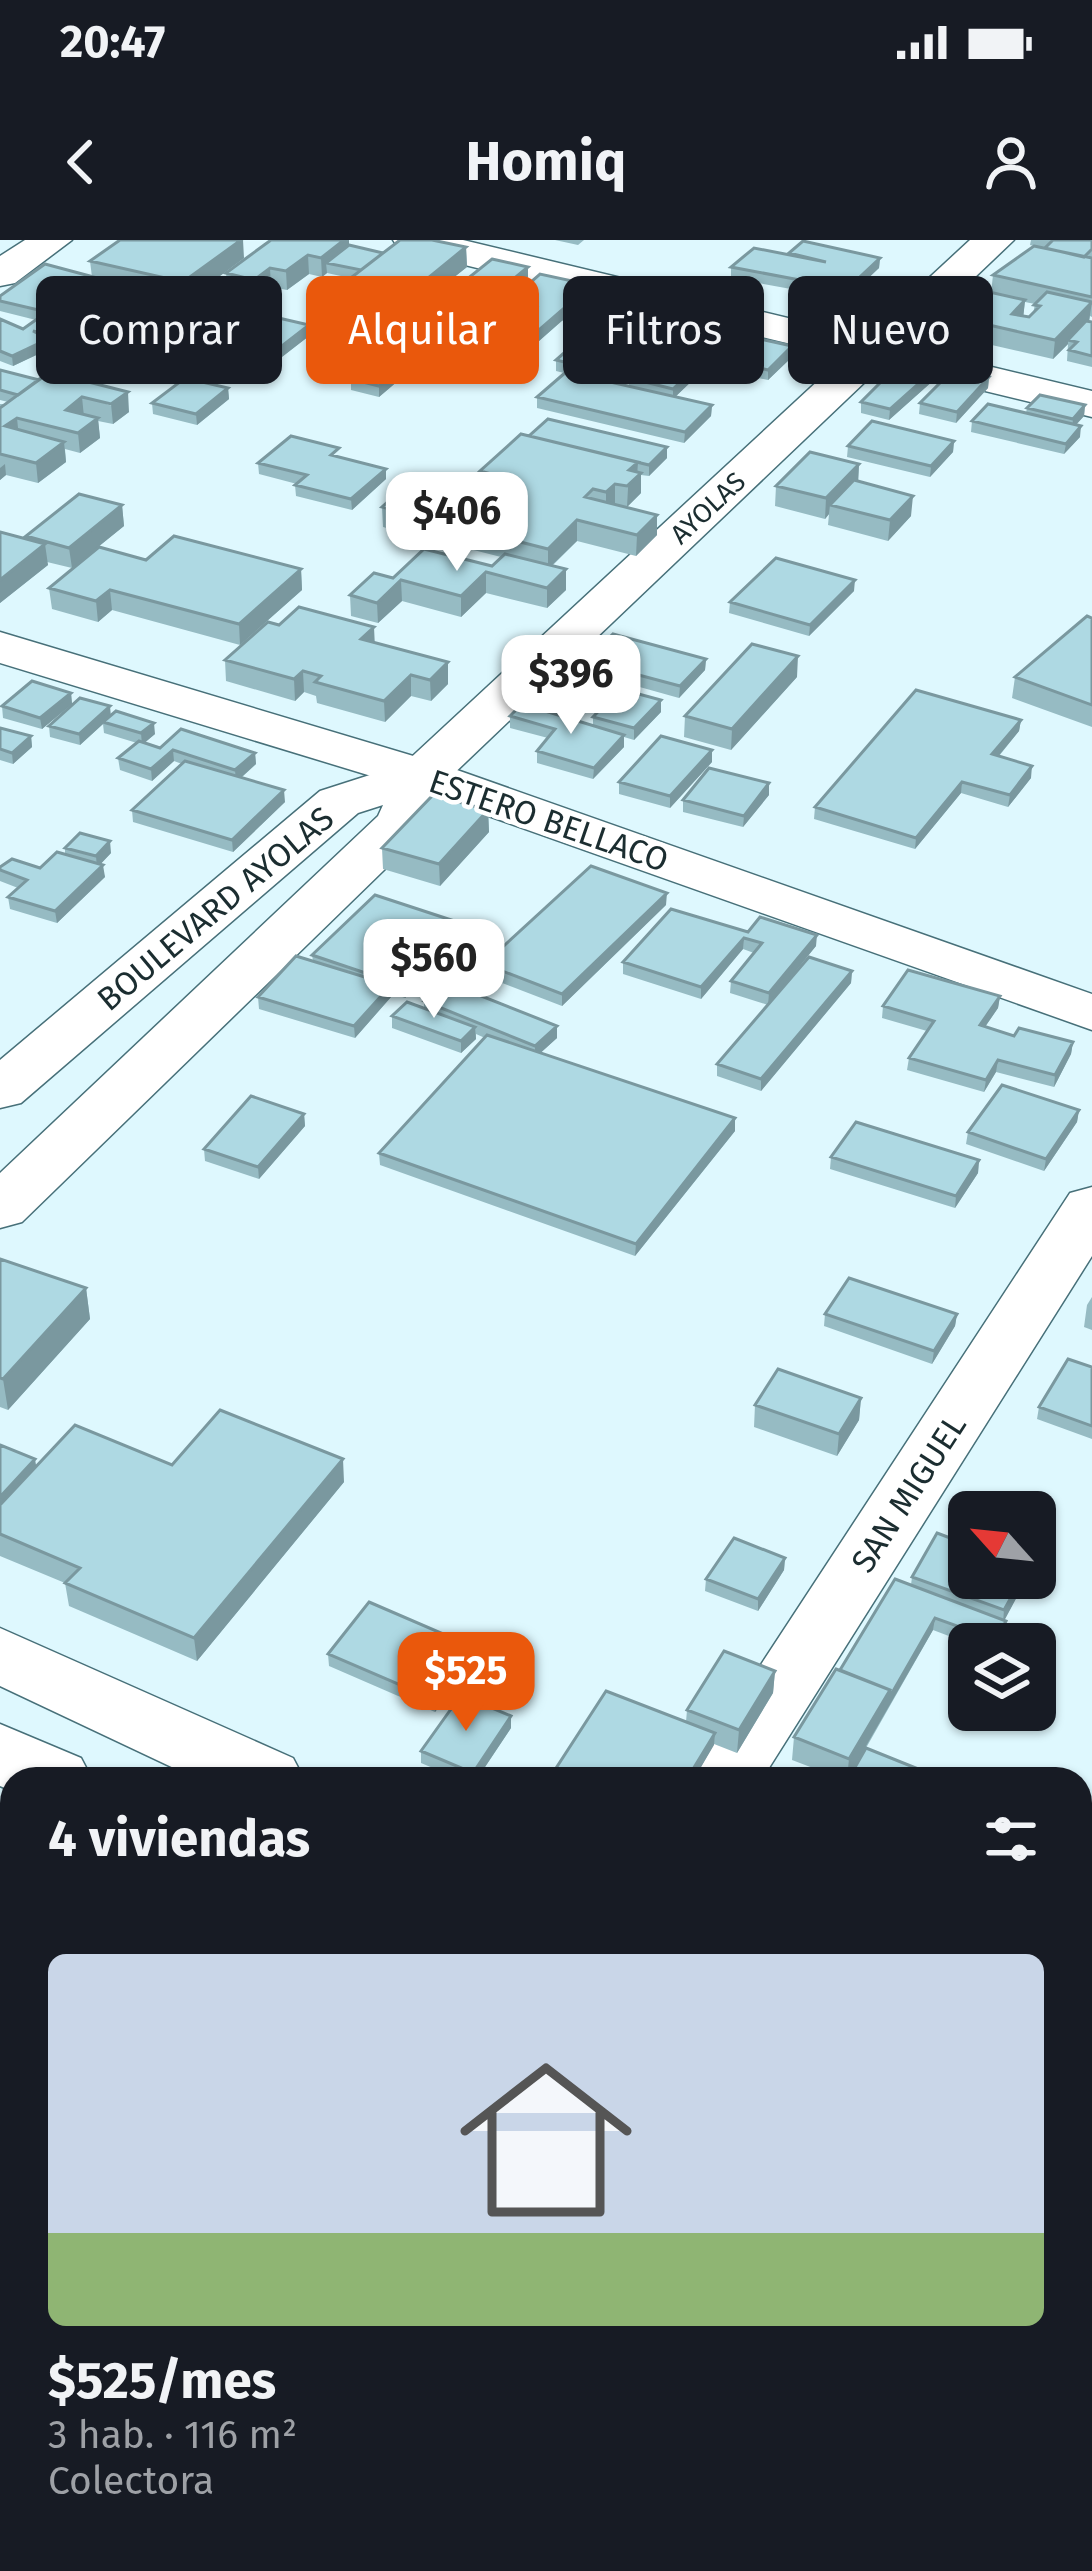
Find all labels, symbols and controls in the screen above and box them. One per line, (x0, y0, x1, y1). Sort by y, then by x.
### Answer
text: 20:47 (60, 15, 165, 69)
icon: back (48, 129, 114, 195)
icon: person (978, 129, 1044, 195)
text: Homiq (466, 130, 626, 194)
chip: Comprar (36, 276, 282, 384)
chip: Alquilar (306, 276, 539, 384)
chip: Filtros (563, 276, 764, 384)
chip: Nuevo (788, 276, 993, 384)
street label: AYOLAS (664, 465, 752, 551)
pin: $406 (386, 472, 528, 574)
text: $406 (413, 488, 501, 534)
pin: $396 (500, 635, 642, 737)
text: $396 (528, 651, 614, 697)
street label: ESTERO BELLACO (424, 761, 674, 881)
street label: BOULEVARD AYOLAS (89, 798, 342, 1019)
pin: $560 (363, 919, 505, 1021)
text: $560 (390, 935, 478, 981)
street label: SAN MIGUEL (843, 1407, 975, 1580)
north arrow (948, 1491, 1056, 1599)
map controls (948, 1491, 1056, 1731)
button: layers (948, 1623, 1056, 1731)
pin: $525 (395, 1632, 537, 1734)
text: $525 (425, 1648, 507, 1694)
icon: filters (978, 1806, 1044, 1872)
text: 4 viviendas (48, 1808, 310, 1870)
icon: home (438, 2032, 654, 2248)
text: $525/mes (48, 2350, 276, 2412)
text: 3 hab. · 116 m² (48, 2412, 297, 2458)
text: Colectora (48, 2458, 214, 2504)

